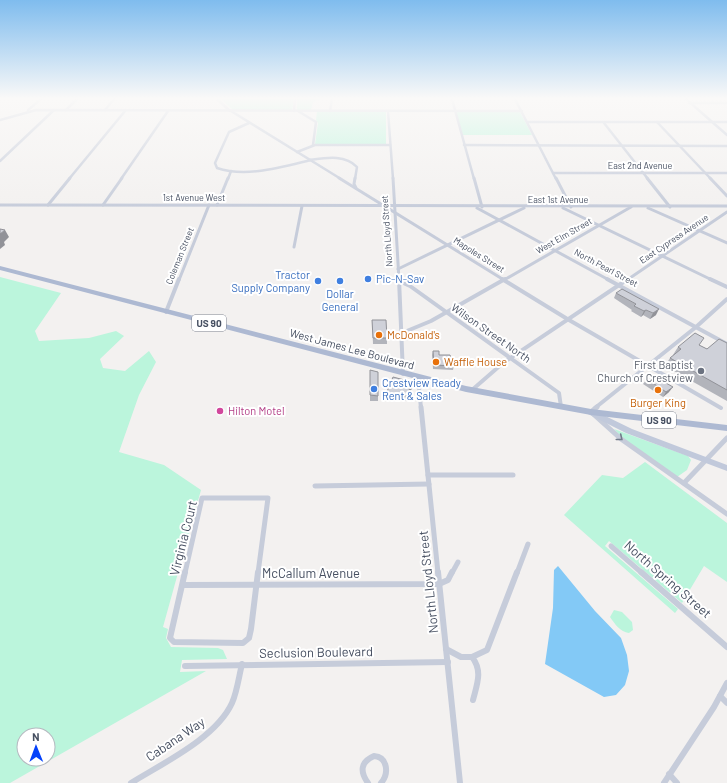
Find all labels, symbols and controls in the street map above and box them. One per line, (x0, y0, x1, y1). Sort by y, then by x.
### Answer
street label: East 2nd Avenue (608, 160, 672, 171)
street label: 1st Avenue West (163, 192, 225, 203)
street label: East 1st Avenue (528, 194, 588, 205)
street label: North Lloyd Street (379, 195, 394, 267)
street label: East Cypress Avenue (637, 211, 710, 266)
street label: West Elm Street (534, 215, 594, 256)
street label: Coleman Street (163, 226, 196, 286)
street label: Mapoles Street (452, 234, 507, 275)
street label: North Pearl Street (573, 246, 640, 289)
place label: Tractor Supply Company (231, 268, 310, 294)
place label: Pic-N-Sav (376, 272, 424, 285)
marker: Pic-N-Sav (363, 274, 373, 284)
marker: Tractor Supply Company (313, 276, 323, 286)
marker: Dollar General (335, 276, 345, 286)
place label: Dollar General (322, 287, 358, 313)
street label: Wilson Street North (449, 300, 534, 365)
road number: US 90 (192, 315, 226, 331)
street label: West James Lee Boulevard (288, 326, 416, 371)
place label: McDonald's (387, 328, 440, 341)
marker: McDonald's (374, 330, 384, 340)
place label: Waffle House (444, 355, 507, 368)
marker: Waffle House (431, 357, 441, 367)
place label: First Baptist Church of Crestview (597, 358, 693, 384)
marker: First Baptist Church of Crestview (696, 366, 706, 376)
place label: Crestview Ready Rent & Sales (382, 376, 461, 402)
marker: Crestview Ready Rent & Sales (369, 384, 379, 394)
marker: Burger King (653, 385, 663, 395)
place label: Burger King (630, 396, 686, 409)
place label: Hilton Motel (228, 404, 285, 417)
marker: Hilton Motel (215, 406, 225, 416)
road number: US 90 (642, 412, 676, 428)
one-way arrow (615, 433, 623, 440)
street label: Virginia Court (166, 499, 200, 577)
street label: North Lloyd Street (415, 530, 441, 634)
street label: North Spring Street (621, 537, 715, 621)
street label: McCallum Avenue (262, 565, 360, 581)
street label: Seclusion Boulevard (259, 643, 373, 661)
street label: Cabana Way (142, 713, 208, 765)
north arrow (16, 727, 56, 767)
text: N (32, 730, 40, 743)

